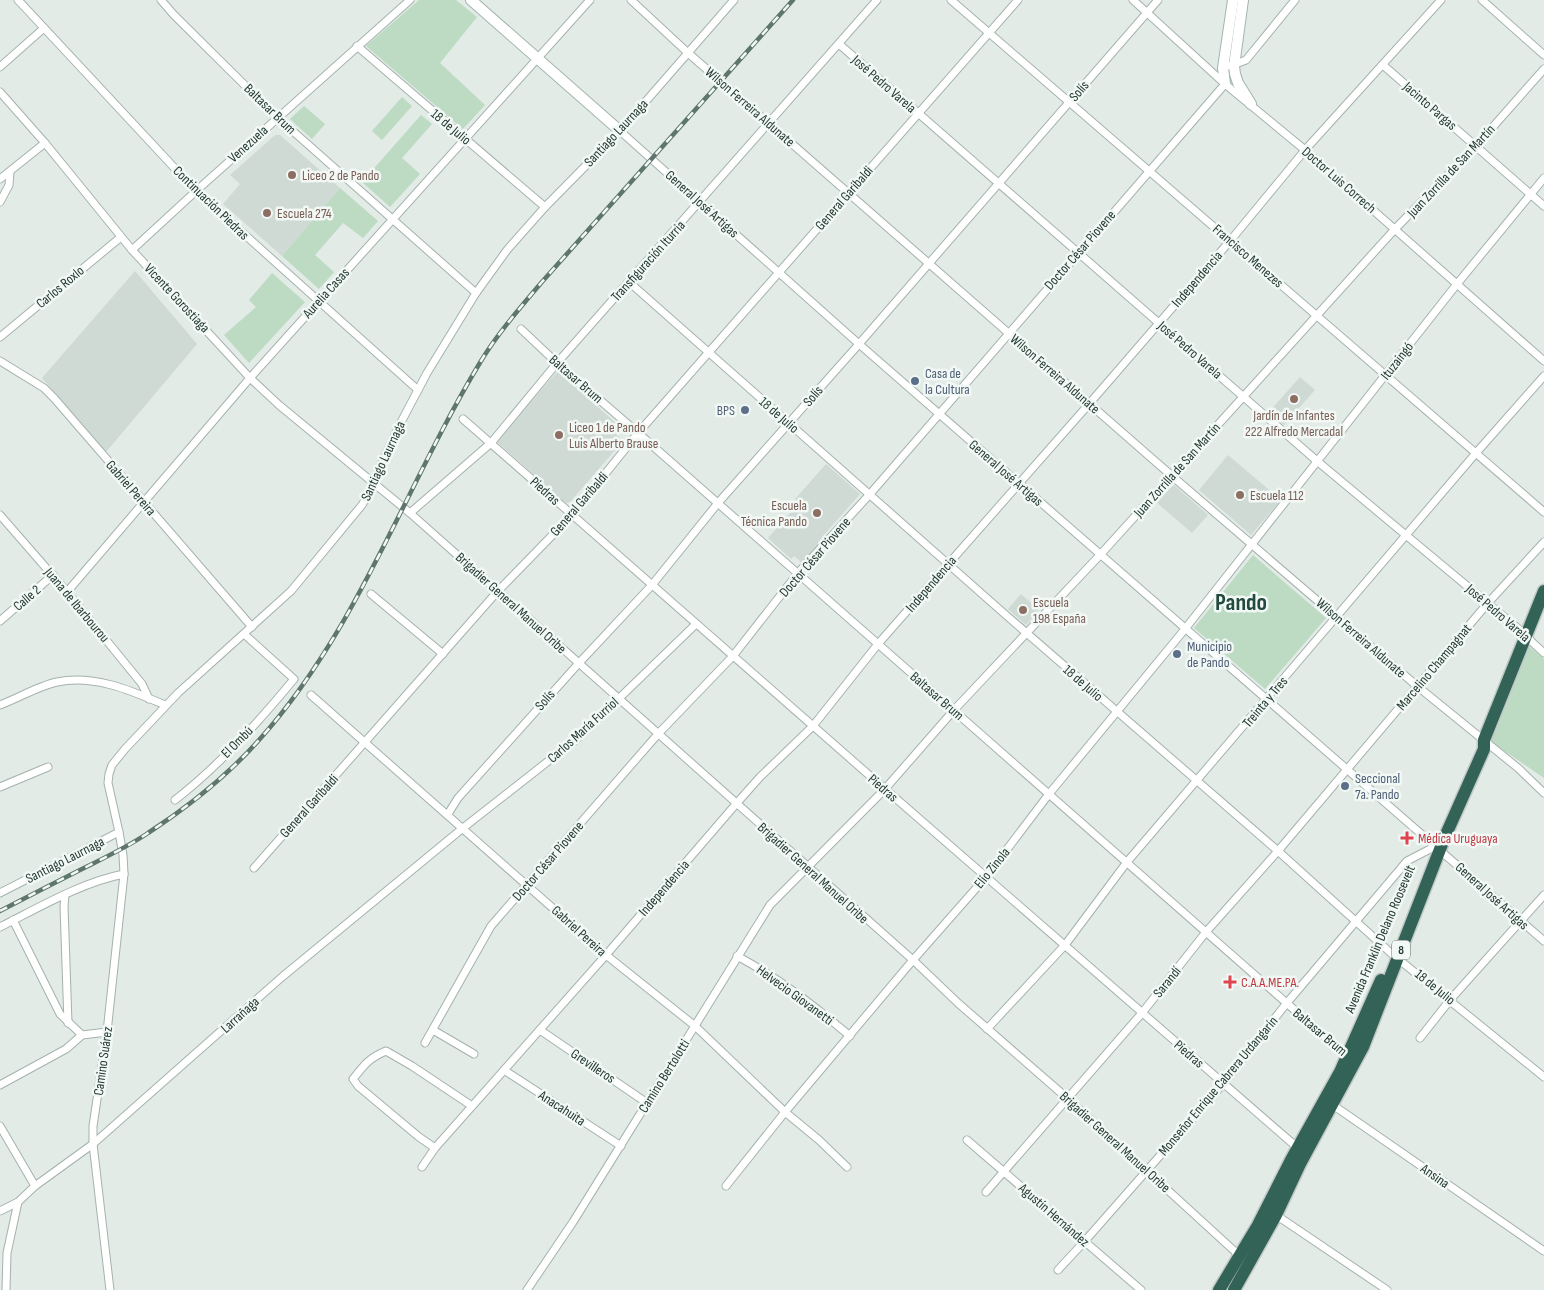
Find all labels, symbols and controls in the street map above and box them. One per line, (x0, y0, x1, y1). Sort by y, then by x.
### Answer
street label: José Pedro Varela (848, 51, 920, 116)
street label: Wilson Ferreira Aldunate (702, 63, 798, 151)
street label: Solís (1065, 77, 1093, 105)
street label: Jacinto Pargas (1399, 77, 1460, 134)
street label: Baltasar Brum (241, 80, 299, 138)
street label: Santiago Laurnaga (580, 96, 652, 170)
street label: 18 de Julio (428, 105, 475, 149)
street label: Juan Zorrilla de San Martín (1403, 121, 1499, 222)
street label: Venezuela (225, 122, 271, 166)
street label: Doctor Luis Correch (1298, 143, 1380, 217)
street label: Continuación Piedras (169, 162, 253, 244)
street label: General Garibaldi (812, 162, 876, 234)
place label: Liceo 2 de Pando (302, 167, 380, 184)
street label: General José Artigas (662, 167, 742, 241)
marker: Liceo 2 de Pando (286, 169, 298, 181)
place label: Escuela 274 (277, 205, 332, 222)
marker: Escuela 274 (261, 207, 273, 219)
street label: Doctor César Piovene (1041, 207, 1119, 293)
street label: Transfiguración Iturria (607, 217, 689, 305)
street label: Francisco Menezes (1209, 221, 1287, 291)
street label: Independencia (1168, 247, 1226, 311)
street label: Vicente Gorostiaga (141, 260, 213, 336)
street label: Carlos Roxlo (33, 262, 88, 312)
street label: Aurelia Casas (298, 264, 353, 322)
street label: José Pedro Varela (1154, 317, 1226, 382)
street label: Wilson Ferreira Aldunate (1007, 330, 1103, 418)
street label: Ituzaingó (1377, 339, 1417, 383)
street label: Baltasar Brum (546, 351, 606, 407)
place label: Casa de la Cultura (925, 365, 970, 398)
marker: Casa de la Cultura (909, 375, 921, 387)
street label: Solís (799, 382, 827, 410)
street label: 18 de Julio (756, 393, 802, 437)
marker: Jardín de Infantes 222 Alfredo Mercadal (1288, 393, 1300, 405)
place label: BPS (717, 402, 735, 419)
marker: BPS (739, 404, 751, 416)
place label: Jardín de Infantes 222 Alfredo Mercadal (1245, 407, 1343, 440)
street label: Santiago Laurnaga (357, 418, 409, 504)
place label: Liceo 1 de Pando Luis Alberto Brause (569, 419, 658, 452)
street label: Juan Zorrilla de San Martín (1129, 419, 1224, 521)
marker: Liceo 1 de Pando Luis Alberto Brause (553, 429, 565, 441)
street label: General José Artigas (965, 436, 1047, 510)
street label: Gabriel Pereira (102, 457, 160, 519)
street label: General Garibaldi (547, 468, 611, 540)
street label: Piedras (527, 473, 563, 509)
place label: Escuela 112 (1250, 487, 1304, 504)
marker: Escuela 112 (1234, 489, 1246, 501)
place label: Escuela Técnica Pando (741, 497, 807, 530)
marker: Escuela Técnica Pando (811, 507, 823, 519)
street label: Doctor César Piovene (776, 514, 854, 600)
street label: Brigadier General Manuel Oribe (452, 549, 570, 657)
street label: Independencia (902, 552, 960, 616)
street label: Juana de Ibarbourou (40, 563, 113, 646)
street label: José Pedro Varela (1462, 580, 1534, 645)
street label: Calle 2 (10, 581, 44, 615)
district label: Pando (1215, 588, 1267, 617)
place label: Escuela 198 España (1033, 594, 1086, 627)
street label: Wilson Ferreira Aldunate (1313, 594, 1409, 682)
marker: Escuela 198 España (1017, 604, 1029, 616)
street label: Marcelino Champagnat (1393, 620, 1475, 714)
place label: Municipio de Pando (1187, 638, 1232, 671)
marker: Municipio de Pando (1171, 648, 1183, 660)
street label: 18 de Julio (1060, 661, 1106, 705)
street label: Baltasar Brum (907, 668, 967, 724)
street label: Treinta y Tres (1239, 673, 1291, 731)
street label: Solís (531, 686, 559, 714)
street label: Carlos María Furriol (544, 694, 622, 766)
street label: El Ombú (217, 722, 257, 762)
street label: Piedras (865, 770, 901, 806)
place label: Seccional 7a. Pando (1355, 770, 1400, 803)
street label: General Garibaldi (276, 771, 342, 841)
marker: Seccional 7a. Pando (1339, 780, 1351, 792)
street label: Doctor César Piovene (509, 818, 587, 904)
street label: Brigadier General Manuel Oribe (754, 819, 872, 927)
place label: Médica Uruguaya (1418, 830, 1498, 847)
marker: Médica Uruguaya (1400, 831, 1414, 845)
street label: Santiago Laurnaga (23, 833, 107, 887)
street label: Elio Zinola (970, 844, 1014, 892)
street label: Independencia (635, 856, 693, 920)
street label: General José Artigas (1452, 859, 1532, 933)
street label: Avenida Franklin Delano Roosevelt (1341, 862, 1419, 1017)
street label: Gabriel Pereira (548, 902, 610, 960)
road number: 8 (1392, 940, 1410, 960)
street label: Helvecio Giovanetti (753, 961, 837, 1029)
street label: Sarandí (1149, 963, 1185, 1001)
street label: 18 de Julio (1411, 966, 1459, 1009)
place label: C.A.A.ME.PA. (1241, 974, 1299, 991)
marker: C.A.A.ME.PA. (1223, 975, 1237, 989)
street label: Larrañaga (217, 993, 263, 1037)
street label: Baltasar Brum (1289, 1004, 1351, 1060)
street label: Monseñor Enrique Cabrera Urdangarín (1155, 1013, 1281, 1159)
street label: Camino Suárez (90, 1026, 116, 1096)
street label: Camino Bertolotti (635, 1036, 693, 1116)
street label: Piedras (1171, 1036, 1207, 1072)
street label: Grevilleros (568, 1045, 618, 1087)
street label: Anacahuita (535, 1086, 589, 1129)
street label: Brigadier General Manuel Oribe (1056, 1088, 1174, 1196)
street label: Ansina (1416, 1159, 1453, 1192)
street label: Agustín Hernández (1014, 1179, 1093, 1250)

